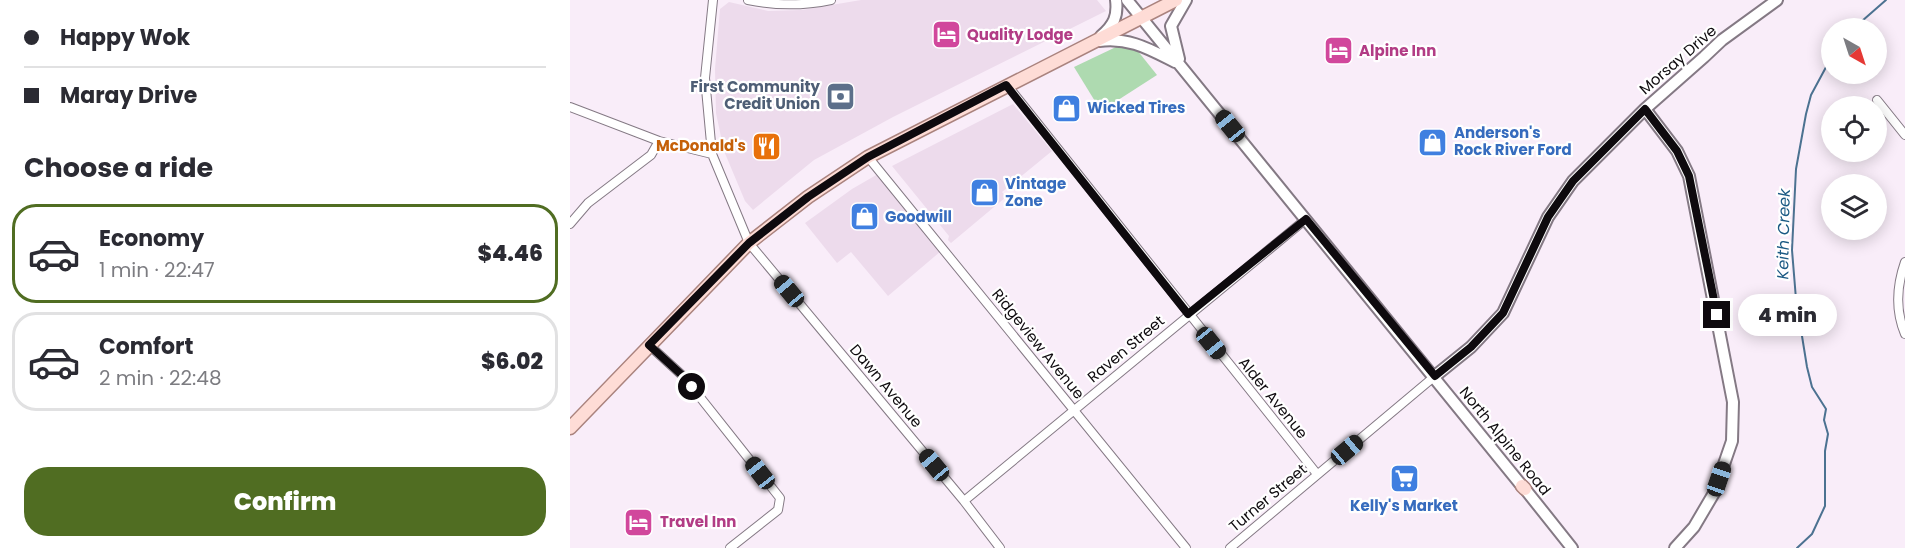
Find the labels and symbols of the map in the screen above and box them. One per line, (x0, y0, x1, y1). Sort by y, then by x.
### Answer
north arrow (1821, 18, 1887, 84)
hotel icon: Quality Lodge (930, 19, 962, 51)
street label: Morsay Drive (1635, 20, 1721, 99)
place label: Quality Lodge (967, 24, 1073, 45)
hotel icon: Alpine Inn (1322, 35, 1354, 67)
place label: Alpine Inn (1359, 40, 1436, 61)
place label: First Community Credit Union (690, 76, 821, 114)
bank icon: First Community Credit Union (825, 80, 857, 112)
shop icon: Wicked Tires (1050, 92, 1082, 124)
place label: Wicked Tires (1087, 97, 1185, 118)
car (1212, 106, 1248, 146)
place label: Anderson's Rock River Ford (1454, 122, 1572, 160)
shop icon: Anderson's Rock River Ford (1417, 126, 1449, 158)
restaurant icon: McDonald's (751, 130, 783, 162)
place label: McDonald's (656, 135, 746, 156)
place label: Vintage Zone (1005, 173, 1066, 211)
shop icon: Vintage Zone (968, 177, 1000, 209)
water label: Keith Creek (1771, 188, 1796, 280)
shop icon: Goodwill (848, 201, 880, 233)
place label: Goodwill (885, 206, 952, 227)
car (771, 271, 807, 311)
street label: Ridgeview Avenue (987, 284, 1089, 403)
callout: 4 min (1738, 294, 1837, 336)
route end (1703, 301, 1730, 328)
street label: Raven Street (1083, 310, 1169, 387)
car (1193, 323, 1229, 363)
street label: Dawn Avenue (845, 339, 928, 432)
street label: Alder Avenue (1234, 353, 1313, 443)
route start (678, 373, 705, 400)
street label: North Alpine Road (1455, 382, 1556, 499)
car (1327, 432, 1367, 468)
car (916, 445, 952, 485)
car (742, 453, 778, 493)
street label: Turner Street (1224, 459, 1311, 536)
car (1705, 459, 1733, 499)
supermarket icon: Kelly's Market (1388, 463, 1420, 495)
place label: Kelly's Market (1350, 495, 1458, 516)
hotel icon: Travel Inn (623, 506, 655, 538)
place label: Travel Inn (660, 511, 736, 532)

